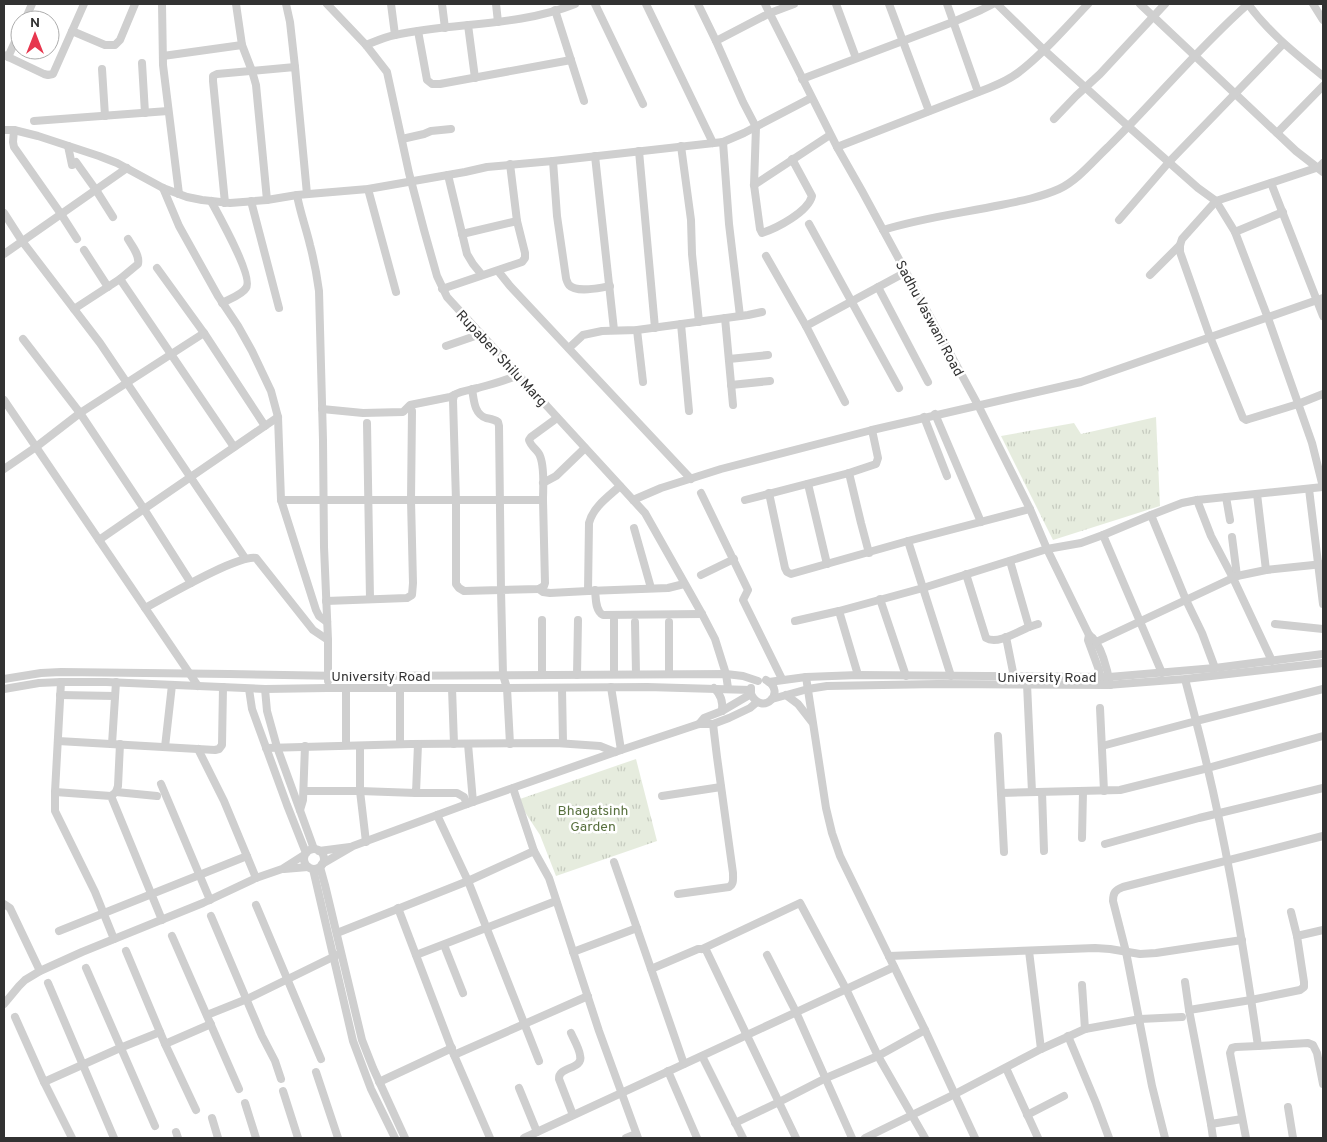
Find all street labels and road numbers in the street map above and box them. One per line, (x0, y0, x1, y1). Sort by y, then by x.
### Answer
street label: Sadhu Vaswani Road (891, 258, 966, 380)
street label: Rupaben Shilu Marg (452, 307, 550, 411)
street label: University Road (331, 669, 431, 686)
street label: University Road (997, 670, 1097, 687)

